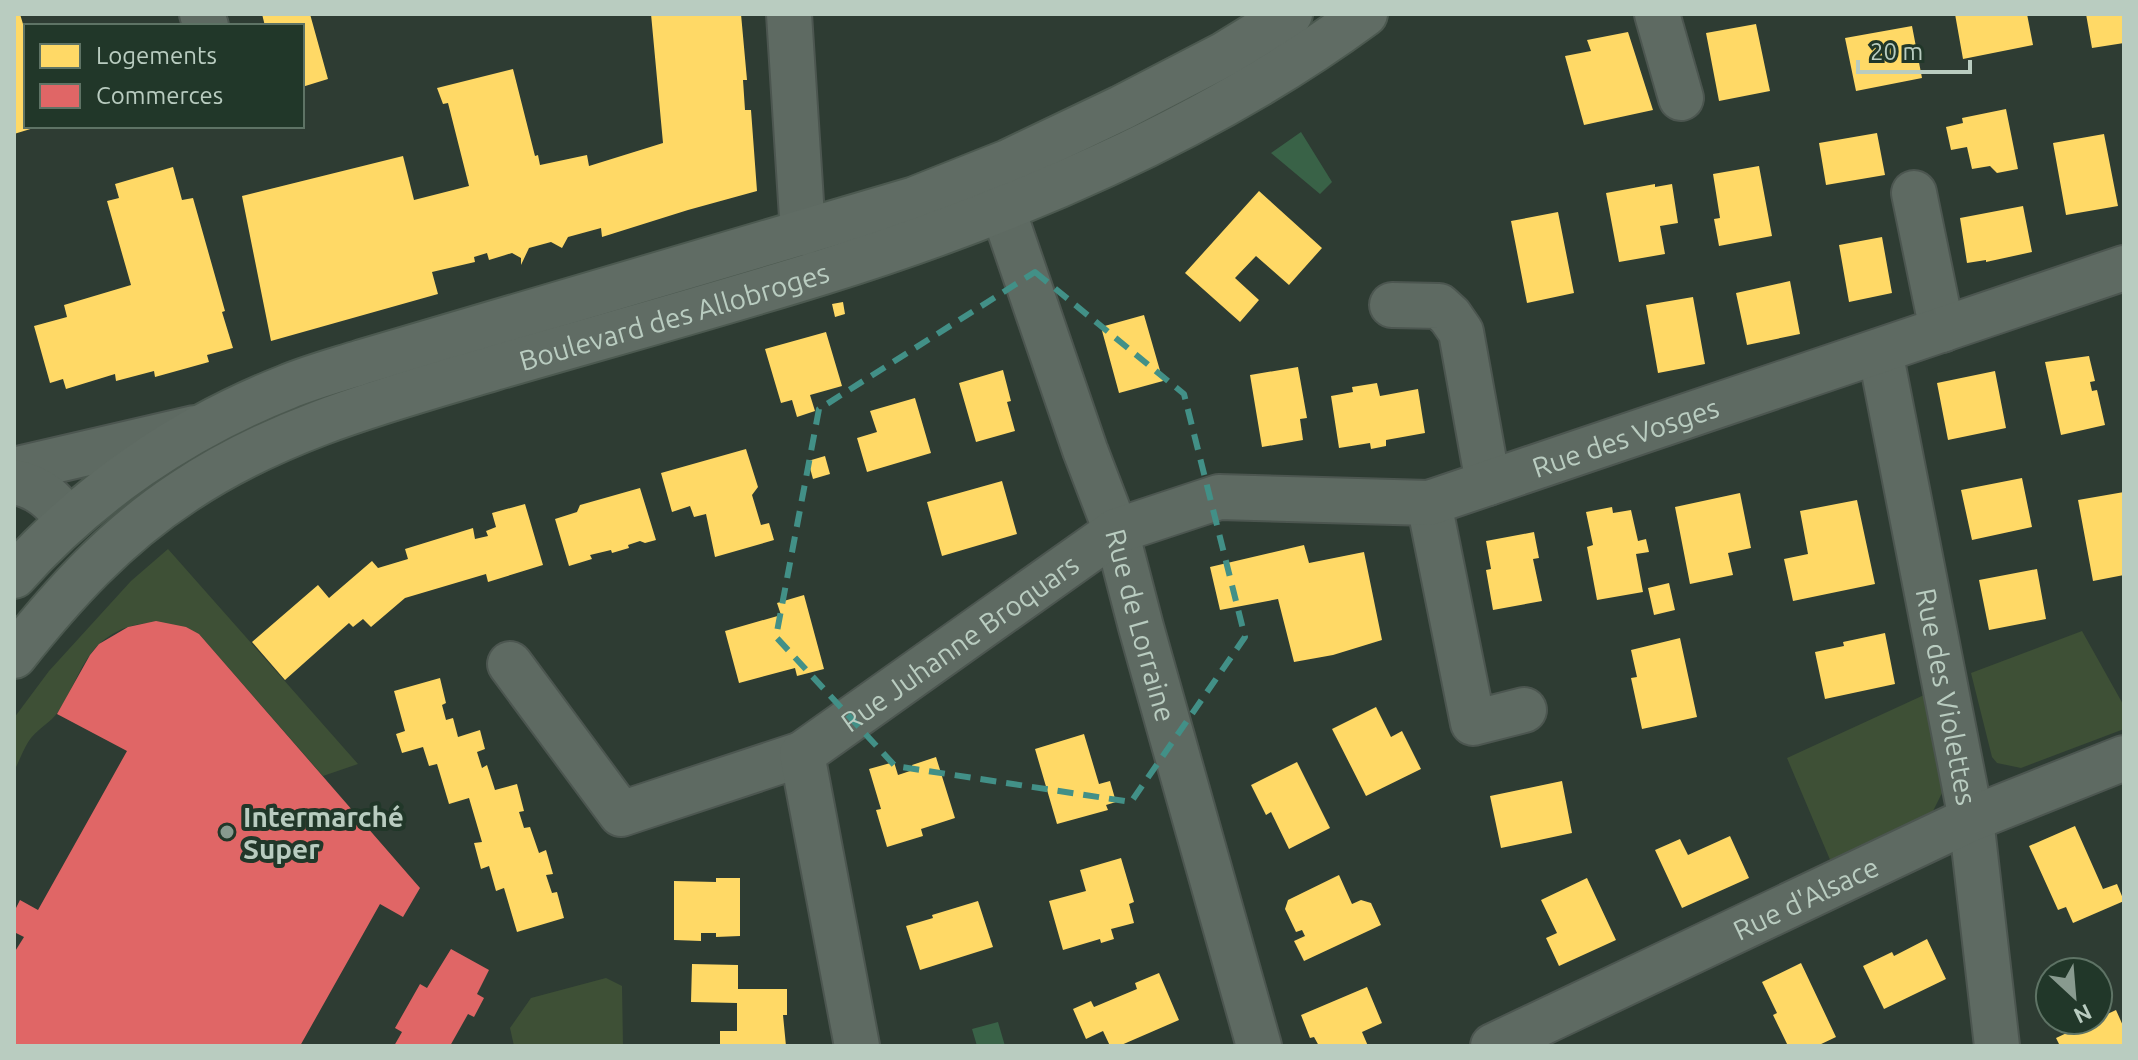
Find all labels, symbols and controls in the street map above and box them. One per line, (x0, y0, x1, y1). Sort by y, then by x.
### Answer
legend (24, 24, 304, 128)
scale bar (1858, 24, 1970, 74)
text: 20 m (1870, 38, 1923, 65)
text: Logements (96, 42, 217, 69)
text: Commerces (96, 82, 223, 109)
street label: Boulevard des Allobroges (515, 256, 833, 375)
street label: Rue des Vosges (1528, 391, 1723, 483)
street label: Rue de Lorraine (1101, 526, 1182, 725)
street label: Rue Juhanne Broquars (835, 548, 1084, 737)
street label: Rue des Violettes (1911, 586, 1983, 808)
place label: Intermarché Super (243, 801, 404, 864)
marker: Intermarché Super (218, 823, 236, 841)
street label: Rue d'Alsace (1728, 850, 1883, 945)
north arrow (2034, 956, 2114, 1036)
text: N (2070, 1000, 2096, 1029)

